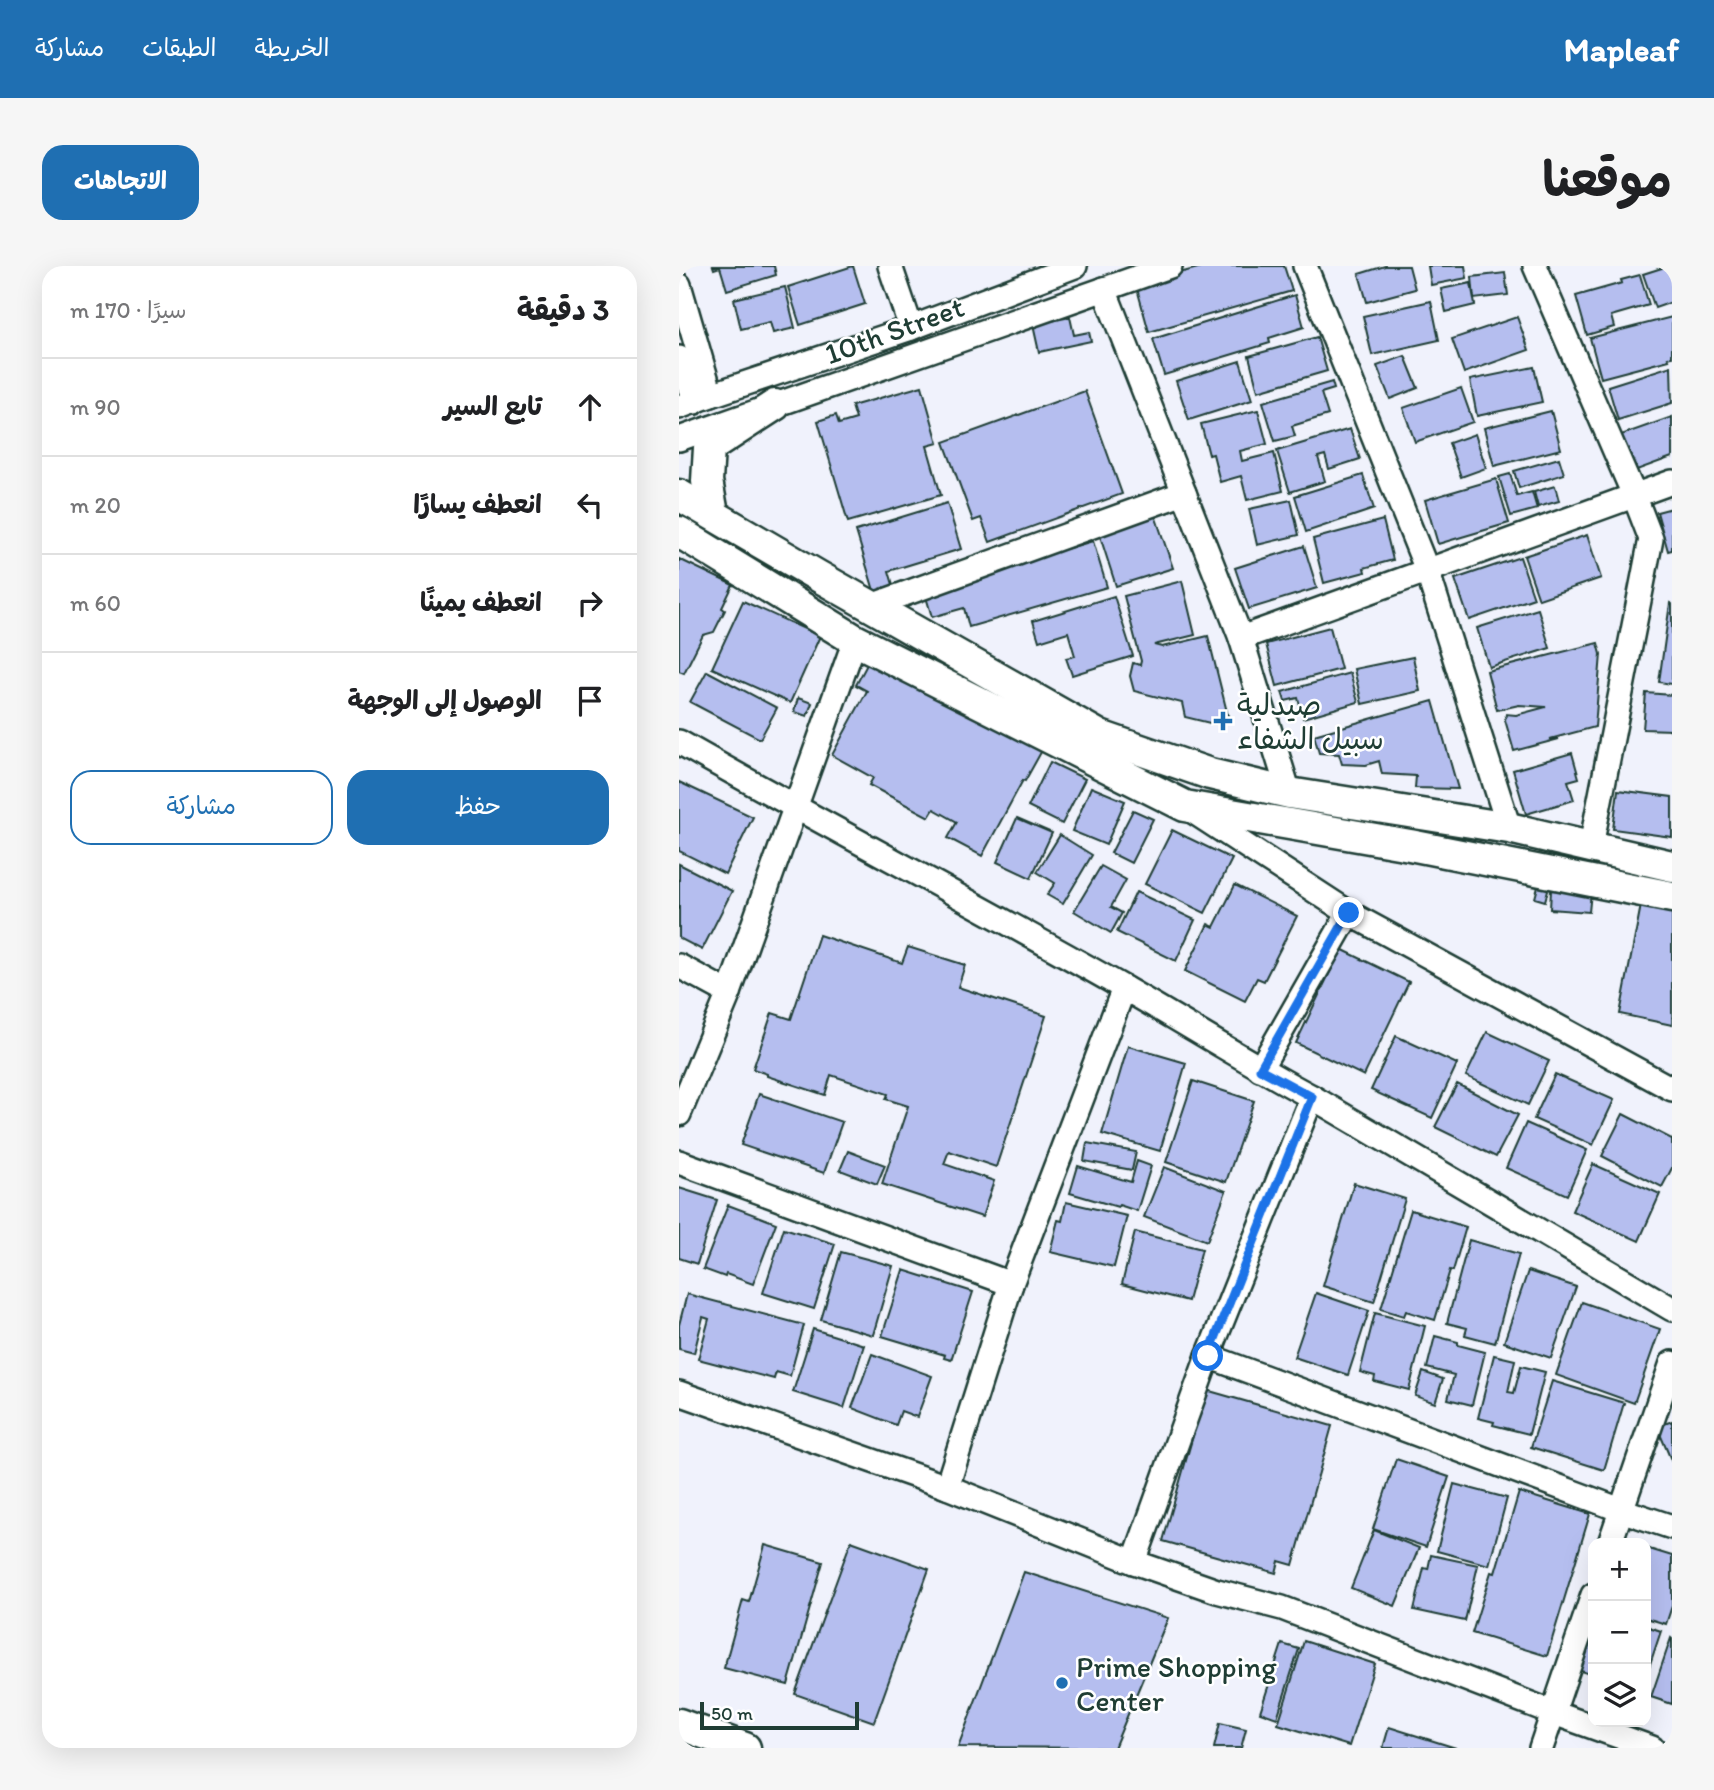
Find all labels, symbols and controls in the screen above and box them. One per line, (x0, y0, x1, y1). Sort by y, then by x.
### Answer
text: Mapleaf (1564, 30, 1679, 69)
text: مشاركة (35, 33, 104, 62)
text: الطبقات (142, 33, 217, 62)
text: الخريطة (255, 33, 329, 62)
button: الاتجاهات (42, 145, 199, 220)
text: موقعنا (1542, 149, 1672, 208)
street label: 10th Street (819, 288, 969, 372)
text: 3 دقيقة (517, 291, 609, 328)
text: سيرًا · 170 m (70, 296, 187, 324)
icon: ahead (571, 388, 609, 426)
text: تابع السير (444, 390, 542, 422)
text: 90 m (70, 393, 121, 421)
icon: left (571, 486, 609, 524)
text: انعطف يسارًا (413, 488, 542, 520)
text: 20 m (70, 491, 121, 519)
icon: right (571, 584, 609, 622)
text: انعطف يمينًا (420, 586, 542, 618)
text: 60 m (70, 589, 121, 617)
icon: arrive (571, 682, 609, 720)
text: الوصول إلى الوجهة (348, 684, 542, 716)
place label: صيدلية سبيل الشفاء (1237, 686, 1384, 757)
marker: صيدلية سبيل الشفاء (1215, 713, 1231, 729)
button: مشاركة (70, 770, 333, 845)
button: حفظ (347, 770, 609, 845)
route end (1333, 897, 1364, 928)
route start (1192, 1340, 1223, 1371)
map controls (1588, 1538, 1651, 1727)
button: + (1588, 1538, 1651, 1601)
button: − (1588, 1601, 1651, 1664)
place label: Prime Shopping Center (1076, 1648, 1277, 1719)
button: layers (1588, 1664, 1651, 1727)
marker: Prime Shopping Center (1054, 1675, 1070, 1691)
scale bar (700, 1699, 859, 1731)
text: 50 m (711, 1702, 753, 1725)

